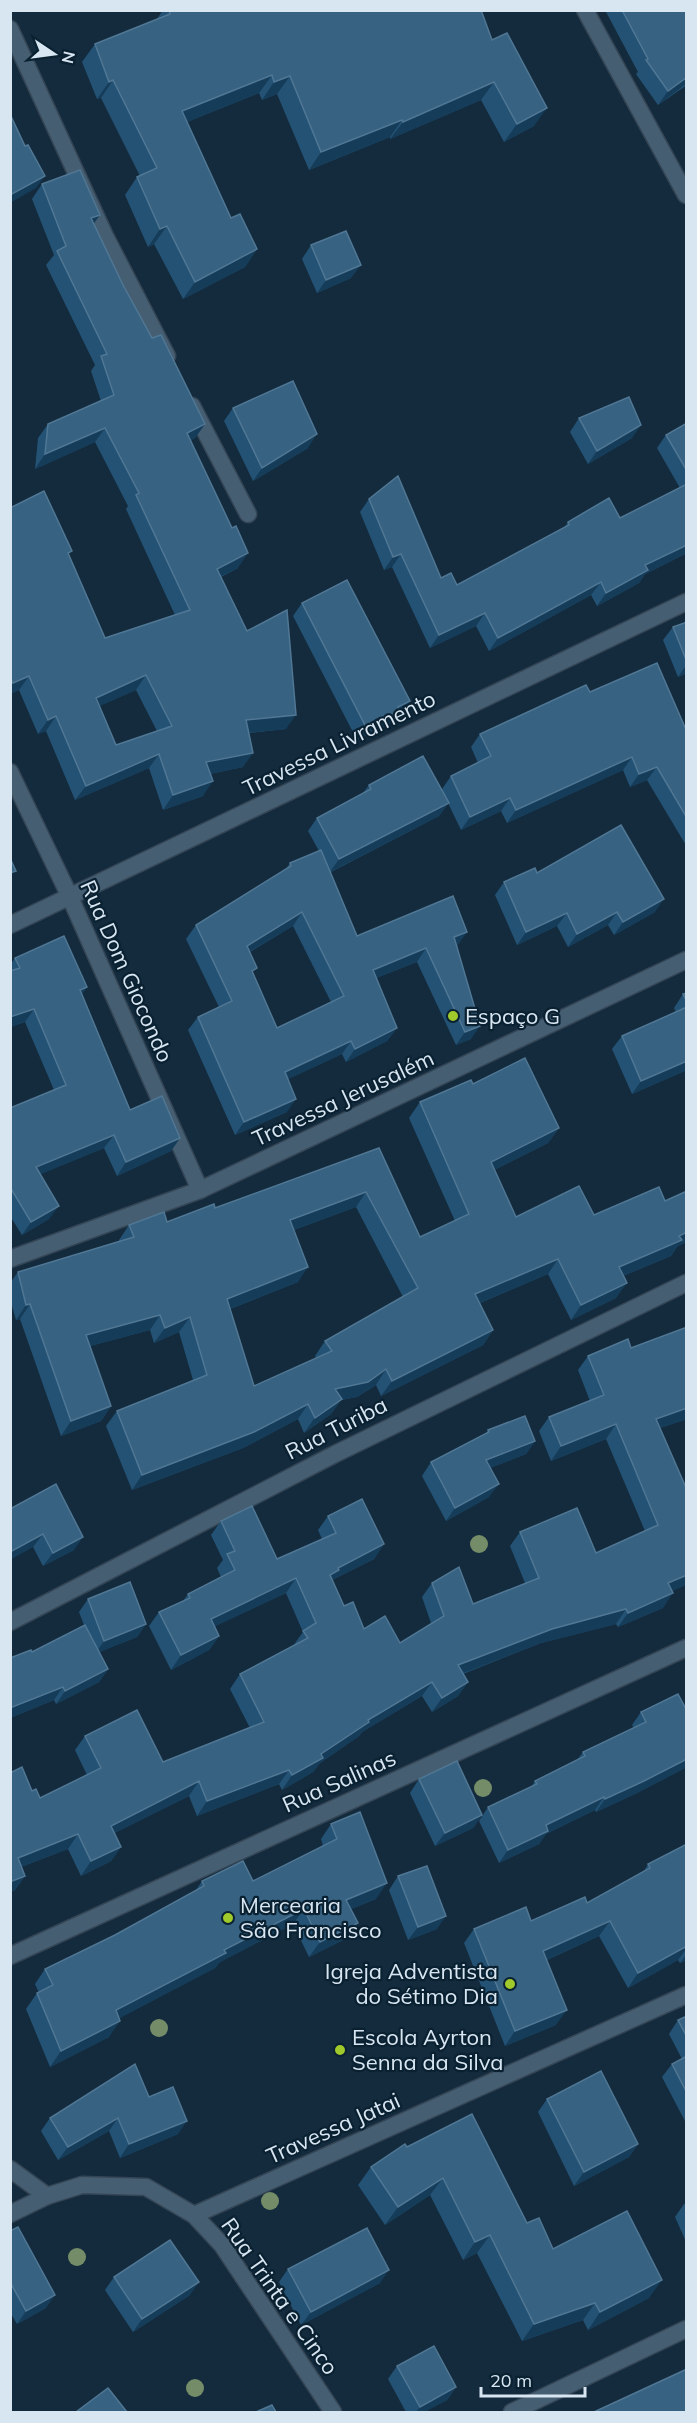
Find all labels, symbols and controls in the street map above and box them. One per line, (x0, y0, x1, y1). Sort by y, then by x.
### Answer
north arrow (24, 24, 84, 84)
text: N (58, 49, 80, 66)
street label: Travessa Livramento (238, 684, 440, 802)
street label: Rua Dom Giocondo (74, 875, 180, 1067)
place label: Espaço G (465, 1002, 560, 1030)
marker: Espaço G (446, 1009, 460, 1023)
street label: Travessa Jerusalém (248, 1044, 438, 1152)
street label: Rua Turiba (280, 1390, 392, 1466)
street label: Rua Salinas (278, 1744, 400, 1818)
place label: Mercearia São Francisco (240, 1891, 382, 1944)
marker: Mercearia São Francisco (221, 1911, 235, 1925)
place label: Igreja Adventista do Sétimo Dia (325, 1957, 498, 2010)
marker: Igreja Adventista do Sétimo Dia (503, 1977, 517, 1991)
place label: Escola Ayrton Senna da Silva (352, 2023, 503, 2076)
marker: Escola Ayrton Senna da Silva (333, 2043, 347, 2057)
street label: Travessa Jatai (262, 2086, 404, 2170)
street label: Rua Trinta e Cinco (215, 2212, 345, 2380)
scale bar (481, 2360, 584, 2398)
text: 20 m (490, 2369, 532, 2392)

